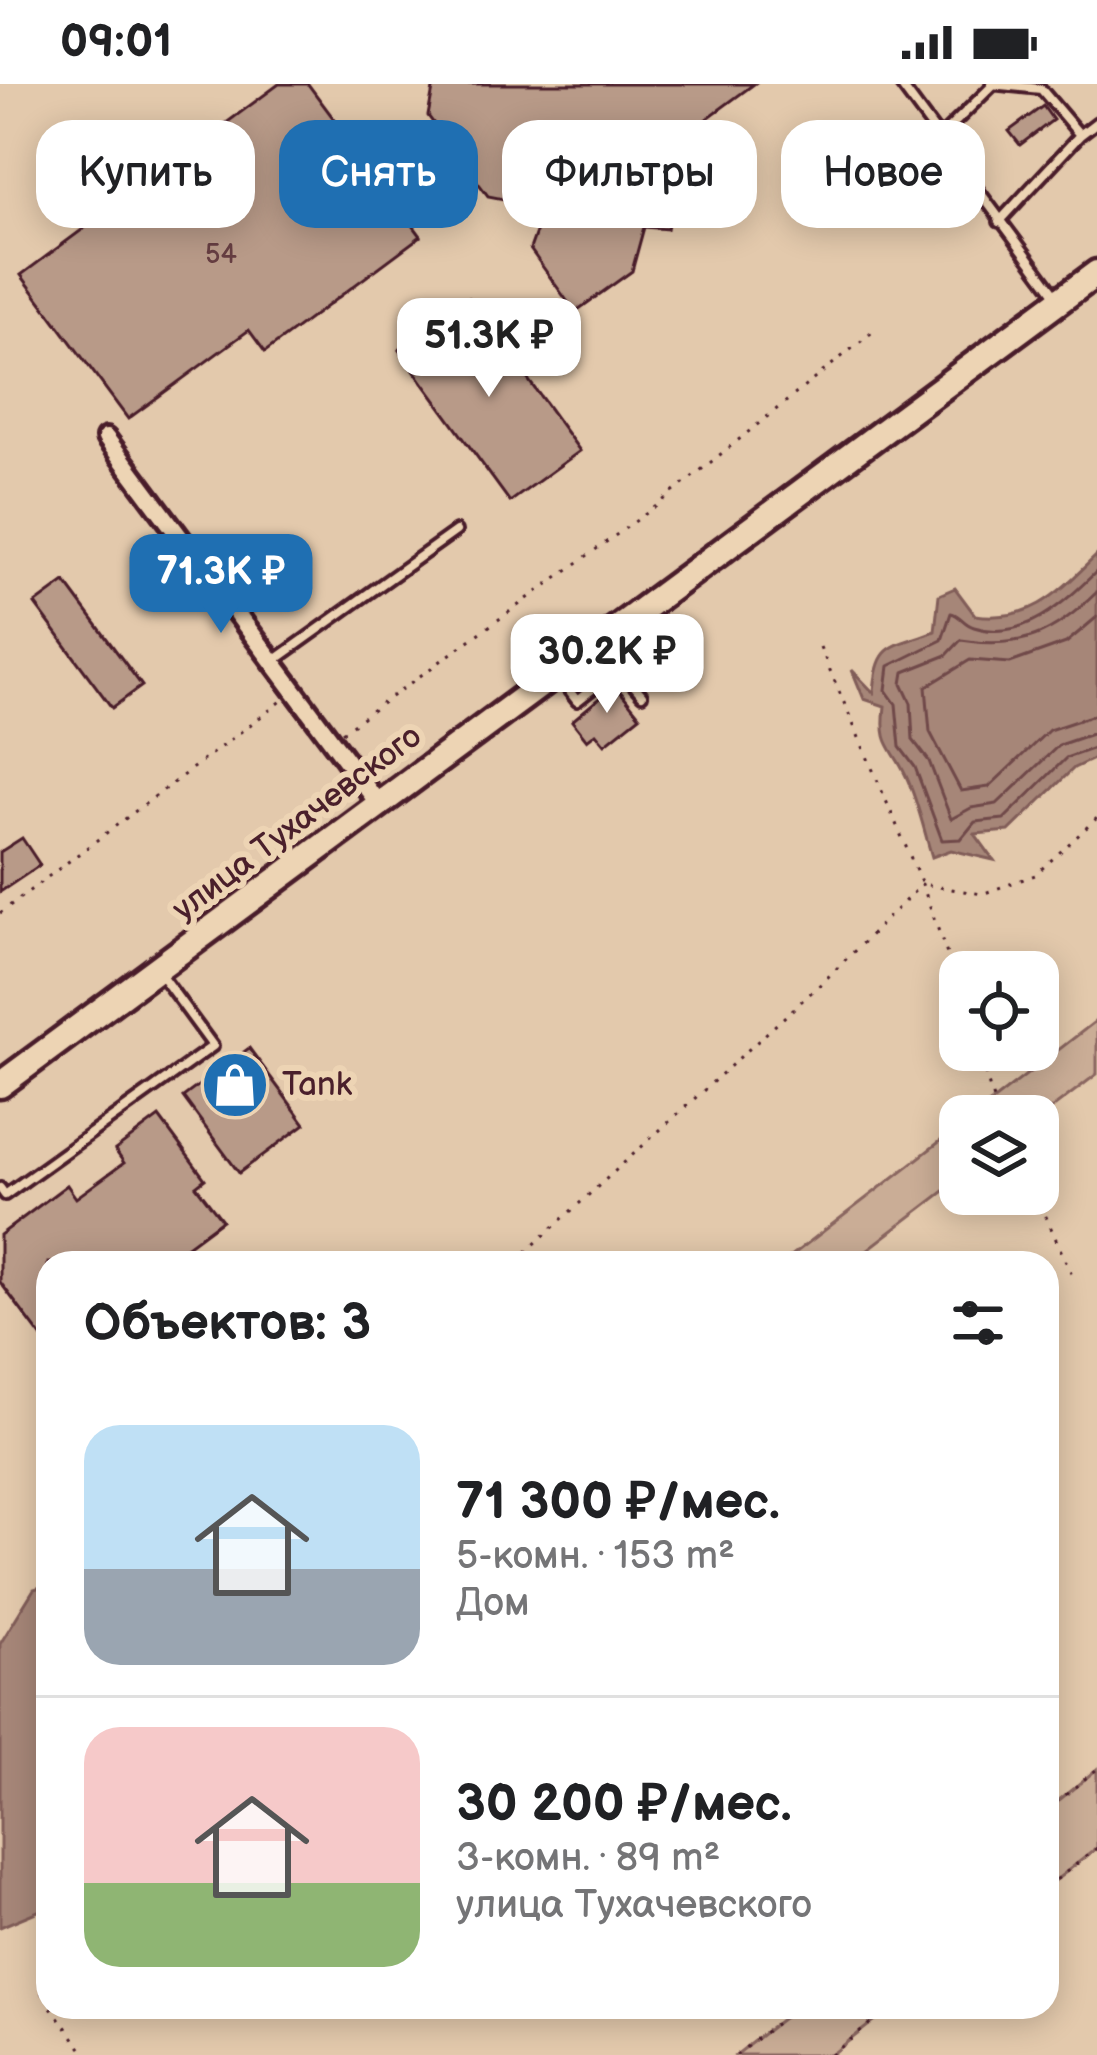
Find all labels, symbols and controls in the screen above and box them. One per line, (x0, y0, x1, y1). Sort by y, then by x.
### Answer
text: 09:01 (60, 15, 172, 70)
chip: Купить (36, 120, 255, 228)
chip: Снять (279, 120, 478, 228)
chip: Фильтры (502, 120, 757, 228)
chip: Новое (781, 120, 985, 228)
house number: 54 (205, 239, 237, 271)
pin: 51.3K ₽ (378, 298, 600, 400)
text: 51.3K ₽ (424, 313, 554, 360)
pin: 71.3K ₽ (110, 534, 332, 636)
text: 71.3K ₽ (156, 549, 286, 596)
pin: 30.2K ₽ (496, 614, 718, 716)
text: 30.2K ₽ (538, 629, 676, 676)
street label: улица Тухачевского (165, 716, 429, 930)
map controls (939, 951, 1059, 1215)
button: locate (939, 951, 1059, 1071)
shop icon: Tank (200, 1050, 270, 1120)
place label: Tank (282, 1065, 353, 1105)
button: layers (939, 1095, 1059, 1215)
icon: filters (945, 1290, 1011, 1356)
text: Объектов: 3 (84, 1293, 371, 1354)
text: 71 300 ₽/мес. (456, 1472, 780, 1533)
icon: home (180, 1473, 324, 1617)
text: 5-комн. · 153 m² (456, 1533, 735, 1580)
text: Дом (456, 1580, 530, 1627)
text: 30 200 ₽/мес. (456, 1774, 792, 1835)
icon: home (180, 1775, 324, 1919)
text: 3-комн. · 89 m² (456, 1835, 720, 1882)
text: улица Тухачевского (456, 1882, 812, 1929)

